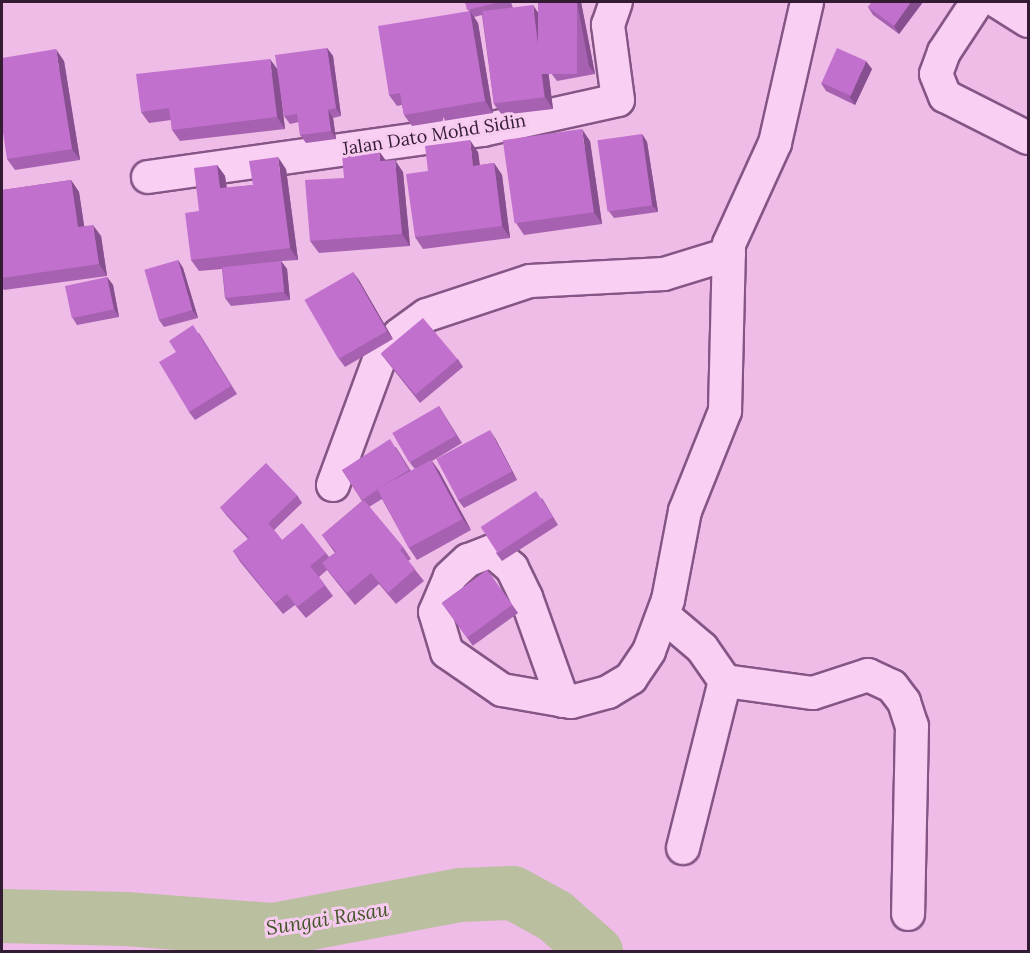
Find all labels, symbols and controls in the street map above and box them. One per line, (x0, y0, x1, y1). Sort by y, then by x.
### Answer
street label: Jalan Dato Mohd Sidin (341, 110, 527, 160)
water label: Sungai Rasau (264, 896, 390, 940)

